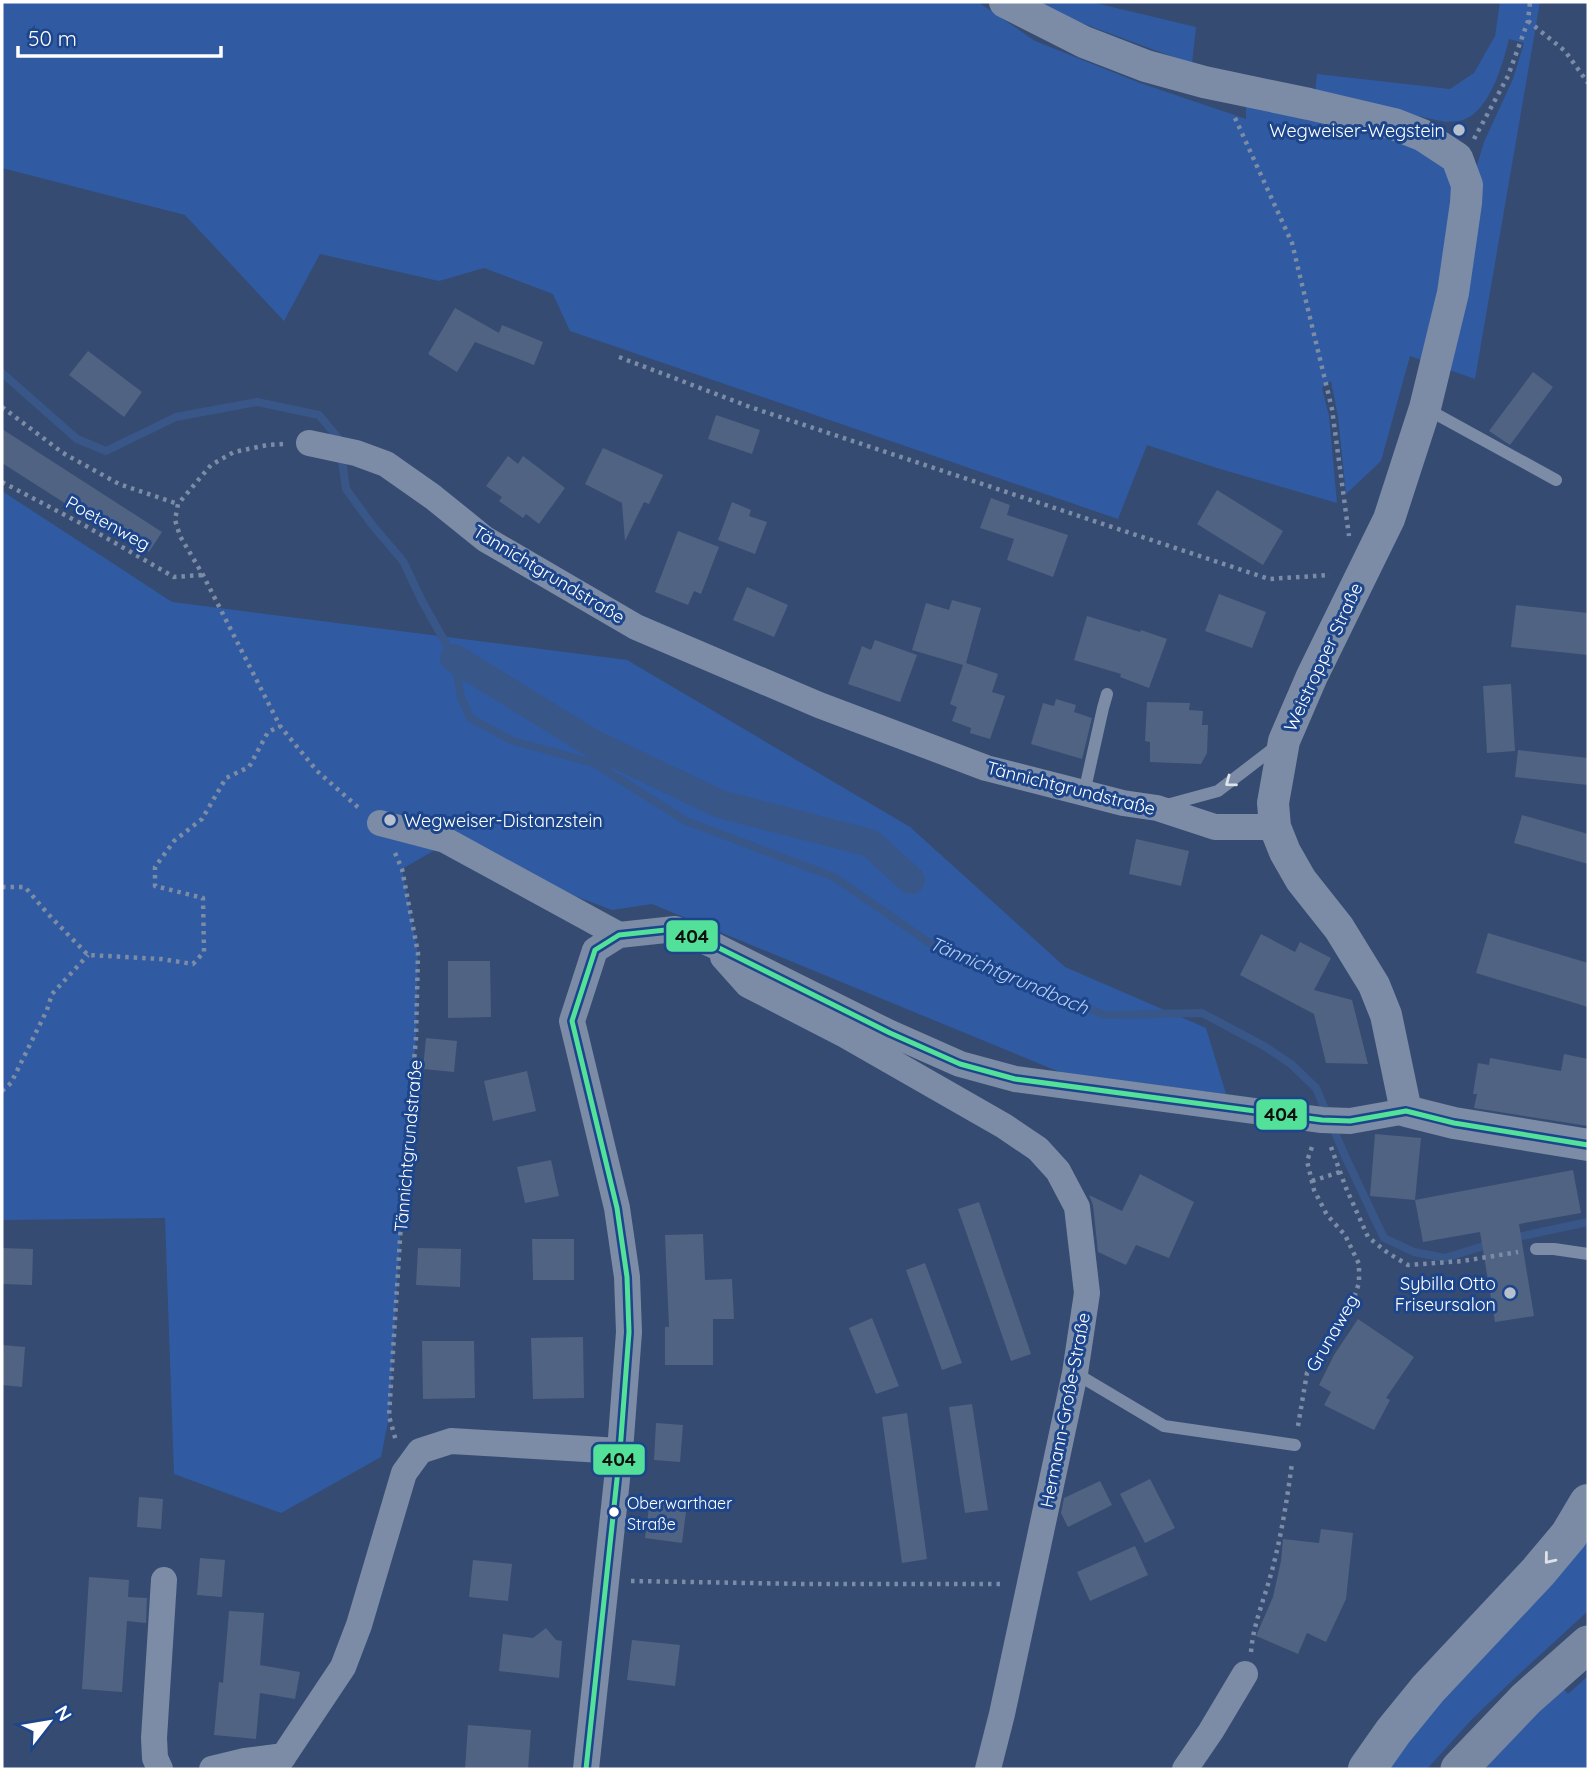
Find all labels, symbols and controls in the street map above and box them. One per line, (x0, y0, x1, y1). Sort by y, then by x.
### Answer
scale bar (18, 14, 220, 58)
text: 50 m (28, 25, 77, 51)
place label: Wegweiser-Wegstein (1269, 119, 1445, 142)
marker: Wegweiser-Wegstein (1451, 122, 1467, 138)
street label: Poetenweg (62, 490, 154, 556)
street label: Tännichtgrundstraße (469, 520, 629, 628)
street label: Weistropper Straße (1278, 579, 1368, 735)
street label: Tännichtgrundstraße (984, 756, 1158, 820)
one-way arrow (1225, 774, 1238, 787)
place label: Wegweiser-Distanzstein (404, 809, 603, 832)
marker: Wegweiser-Distanzstein (382, 812, 398, 828)
line badge: 404 (665, 919, 719, 953)
text: 404 (675, 924, 709, 948)
water label: Tännichtgrundbach (926, 931, 1093, 1020)
street label: Tännichtgrundstraße (389, 1059, 427, 1233)
line badge: 404 (1255, 1098, 1308, 1131)
text: 404 (1264, 1102, 1298, 1126)
place label: Sybilla Otto Friseursalon (1395, 1272, 1496, 1316)
marker: Sybilla Otto Friseursalon (1502, 1285, 1518, 1301)
street label: Grunaweg (1301, 1290, 1363, 1376)
street label: Hermann-Große-Straße (1035, 1311, 1095, 1509)
line badge: 404 (592, 1443, 646, 1476)
text: 404 (602, 1447, 636, 1471)
place label: Oberwarthaer Straße (627, 1493, 732, 1534)
marker: Oberwarthaer Straße (607, 1505, 621, 1519)
one-way arrow (1545, 1550, 1557, 1563)
north arrow (14, 1687, 84, 1757)
text: N (50, 1701, 77, 1725)

